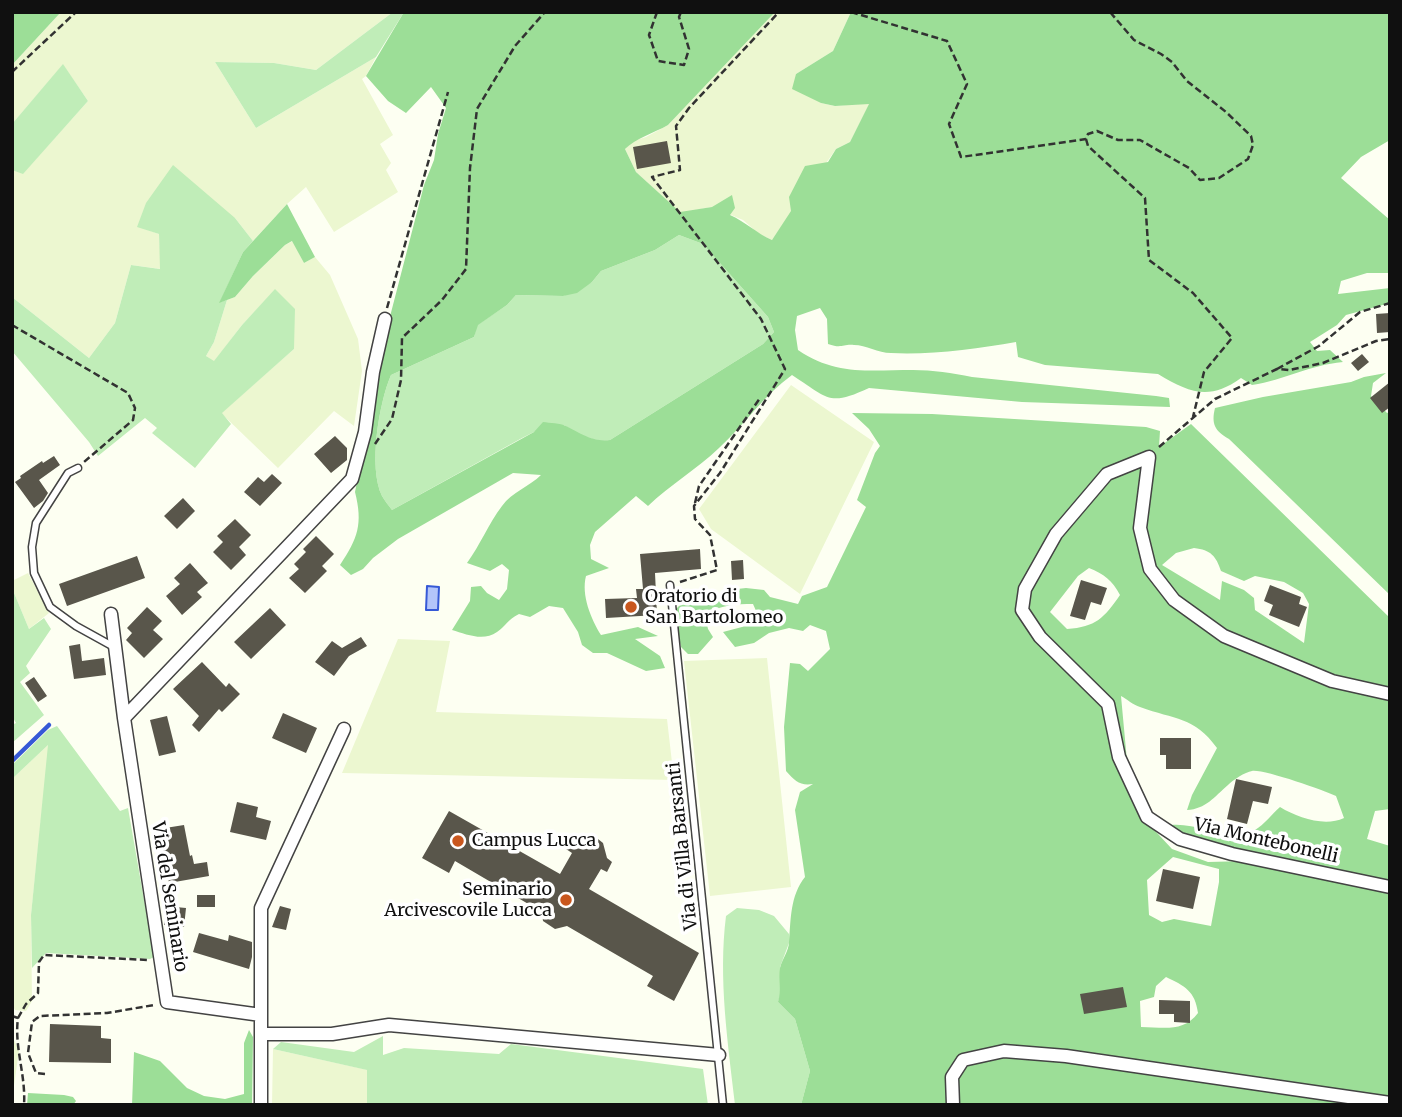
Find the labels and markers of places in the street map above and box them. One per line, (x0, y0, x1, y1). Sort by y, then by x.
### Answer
place label: Oratorio di San Bartolomeo (645, 586, 783, 628)
marker: Oratorio di San Bartolomeo (623, 599, 639, 615)
place label: Campus Lucca (472, 830, 596, 852)
marker: Campus Lucca (450, 833, 466, 849)
place label: Seminario Arcivescovile Lucca (384, 879, 552, 922)
marker: Seminario Arcivescovile Lucca (558, 892, 574, 908)

